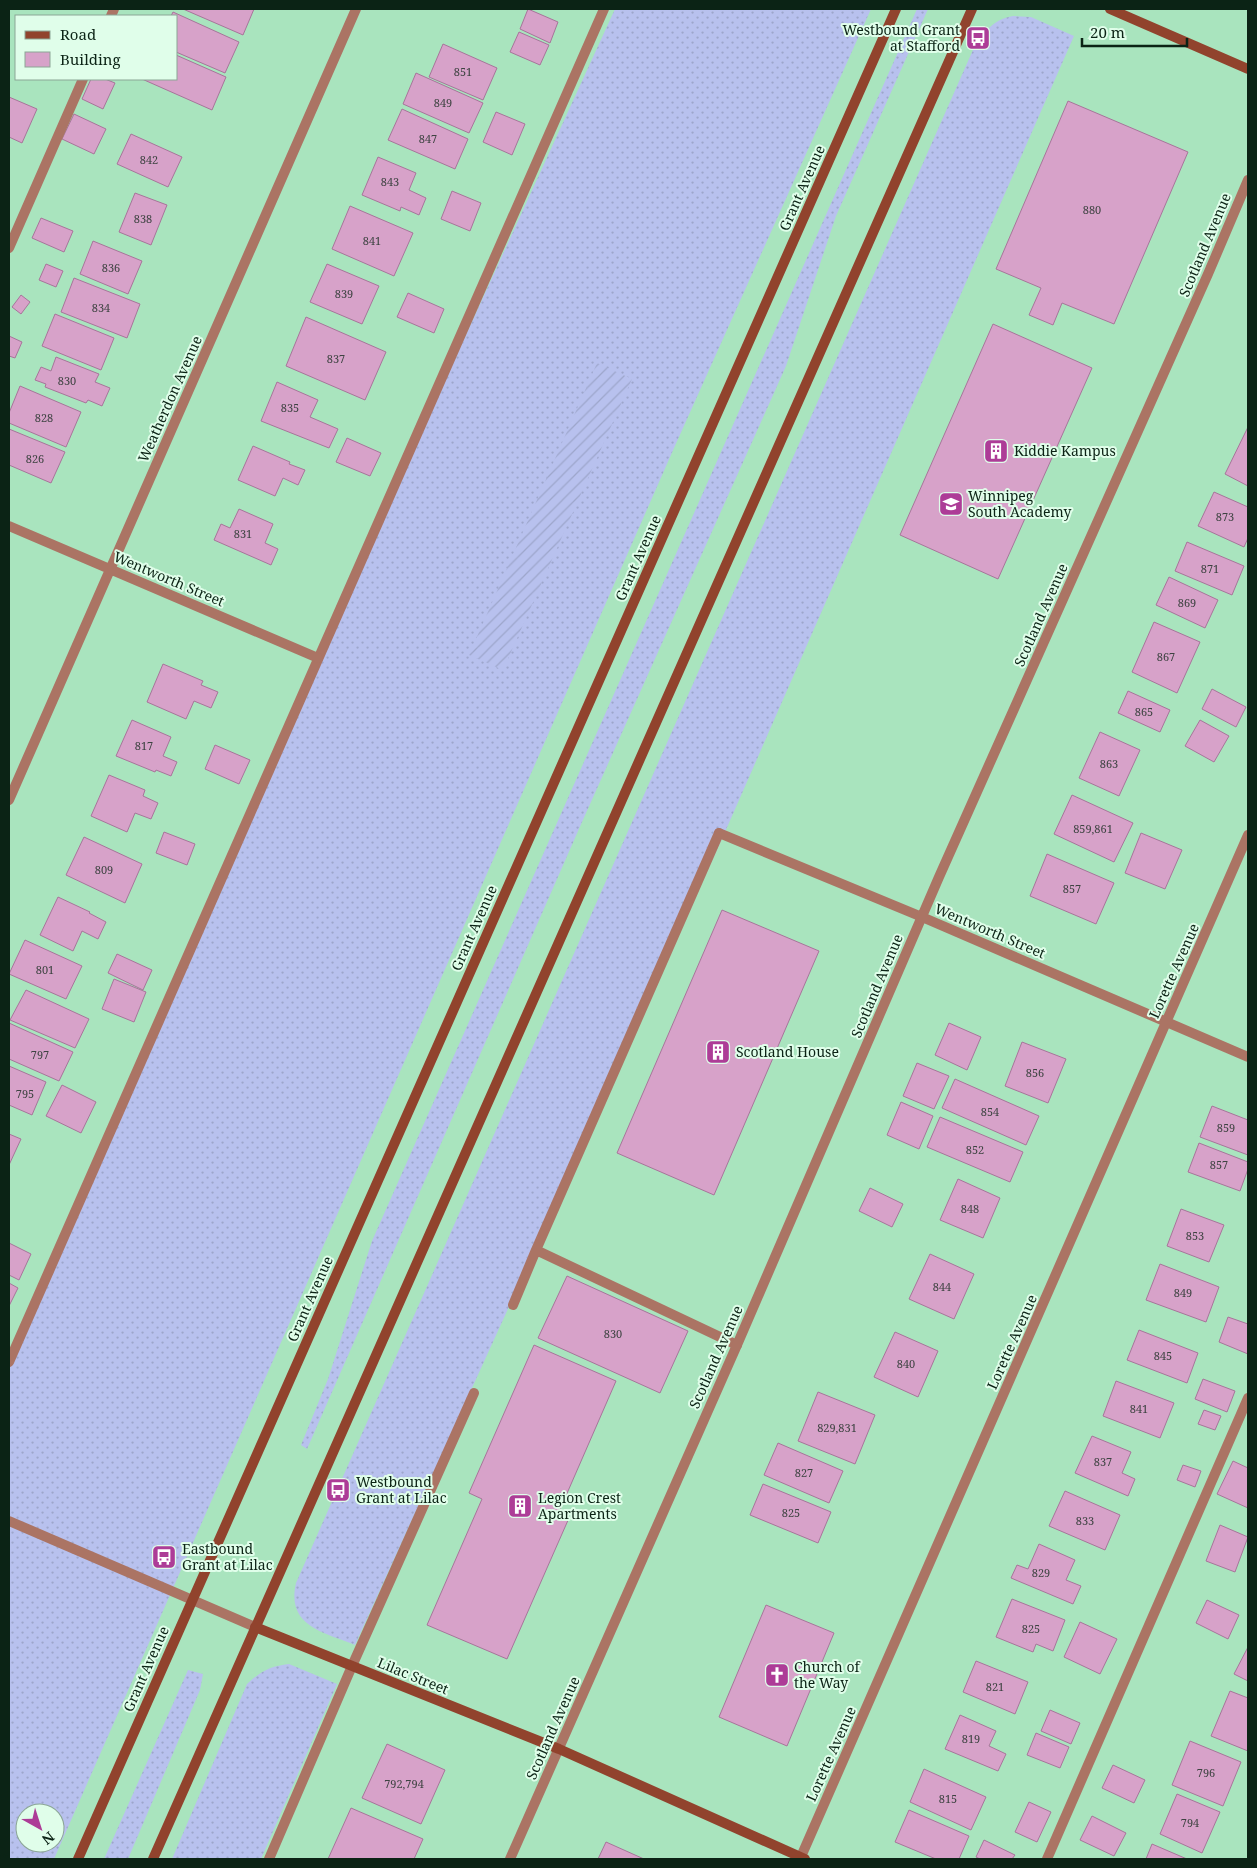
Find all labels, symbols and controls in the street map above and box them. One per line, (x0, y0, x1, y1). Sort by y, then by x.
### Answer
legend (15, 15, 178, 80)
scale bar (1082, 15, 1187, 47)
place label: Westbound Grant at Stafford (842, 20, 960, 55)
text: 20 m (1090, 22, 1125, 42)
text: Road (60, 24, 96, 44)
bus stop icon: Westbound Grant at Stafford (965, 25, 991, 51)
text: Building (60, 49, 121, 69)
house number: 851 (454, 64, 472, 79)
house number: 849 (434, 95, 452, 110)
house number: 847 (419, 131, 437, 146)
street label: Grant Avenue (774, 142, 829, 234)
house number: 842 (140, 152, 158, 167)
house number: 843 (381, 174, 399, 189)
street label: Scotland Avenue (1174, 190, 1235, 300)
house number: 880 (1083, 202, 1101, 217)
house number: 838 (134, 211, 152, 226)
house number: 841 (363, 233, 381, 248)
house number: 836 (102, 260, 120, 275)
house number: 839 (335, 286, 353, 301)
house number: 834 (92, 300, 110, 315)
street label: Weatherdon Avenue (133, 333, 206, 465)
house number: 837 (327, 351, 345, 366)
house number: 830 (58, 373, 76, 388)
house number: 835 (281, 400, 299, 415)
house number: 828 (35, 410, 53, 425)
building icon: Kiddie Kampus (983, 438, 1009, 464)
place label: Kiddie Kampus (1014, 441, 1116, 460)
house number: 826 (26, 451, 44, 466)
place label: Winnipeg South Academy (968, 486, 1071, 521)
school or university icon: Winnipeg South Academy (938, 491, 964, 517)
house number: 873 (1216, 509, 1234, 524)
street label: Grant Avenue (610, 512, 665, 604)
house number: 831 (234, 526, 252, 541)
street label: Wentworth Street (111, 547, 228, 610)
street label: Scotland Avenue (1009, 560, 1072, 669)
house number: 871 (1201, 561, 1219, 576)
house number: 869 (1178, 595, 1196, 610)
house number: 867 (1157, 649, 1175, 664)
house number: 865 (1135, 704, 1153, 719)
house number: 817 (135, 738, 153, 753)
house number: 863 (1100, 756, 1118, 771)
house number: 859,861 (1073, 821, 1113, 836)
house number: 809 (95, 862, 113, 877)
house number: 857 (1063, 881, 1081, 896)
street label: Grant Avenue (446, 882, 501, 974)
street label: Wentworth Street (932, 899, 1049, 962)
street label: Lorette Avenue (1144, 920, 1203, 1021)
street label: Scotland Avenue (846, 931, 907, 1041)
house number: 801 (36, 962, 54, 977)
building icon: Scotland House (705, 1039, 731, 1065)
place label: Scotland House (736, 1042, 839, 1061)
house number: 797 (31, 1047, 49, 1062)
house number: 856 (1026, 1065, 1044, 1080)
house number: 795 (16, 1086, 34, 1101)
house number: 854 (981, 1104, 999, 1119)
house number: 859 (1217, 1120, 1235, 1135)
house number: 852 (966, 1142, 984, 1157)
house number: 857 (1210, 1157, 1228, 1172)
house number: 848 (961, 1201, 979, 1216)
house number: 853 (1186, 1228, 1204, 1243)
street label: Grant Avenue (282, 1253, 337, 1345)
house number: 844 (933, 1279, 951, 1294)
house number: 849 (1174, 1285, 1192, 1300)
street label: Lorette Avenue (982, 1291, 1041, 1392)
street label: Scotland Avenue (684, 1302, 747, 1411)
house number: 830 (604, 1326, 622, 1341)
house number: 845 (1154, 1348, 1172, 1363)
house number: 840 (897, 1356, 915, 1371)
house number: 841 (1130, 1401, 1148, 1416)
house number: 829,831 (817, 1420, 857, 1435)
house number: 837 (1094, 1454, 1112, 1469)
house number: 827 (795, 1465, 813, 1480)
place label: Westbound Grant at Lilac (356, 1472, 447, 1507)
bus stop icon: Westbound Grant at Lilac (325, 1477, 351, 1503)
place label: Legion Crest Apartments (538, 1488, 621, 1523)
building icon: Legion Crest Apartments (507, 1493, 533, 1519)
house number: 825 (782, 1505, 800, 1520)
house number: 833 (1076, 1513, 1094, 1528)
place label: Eastbound Grant at Lilac (182, 1539, 273, 1574)
bus stop icon: Eastbound Grant at Lilac (151, 1544, 177, 1570)
house number: 829 (1032, 1565, 1050, 1580)
house number: 825 (1022, 1621, 1040, 1636)
street label: Grant Avenue (118, 1623, 173, 1715)
street label: Lilac Street (375, 1653, 452, 1698)
place label: Church of the Way (794, 1657, 861, 1692)
church icon: Church of the Way (764, 1662, 790, 1688)
street label: Scotland Avenue (521, 1673, 584, 1782)
house number: 821 (986, 1679, 1004, 1694)
street label: Lorette Avenue (801, 1703, 860, 1804)
house number: 819 (962, 1731, 980, 1746)
house number: 796 (1197, 1765, 1215, 1780)
house number: 792,794 (384, 1776, 424, 1791)
house number: 815 (939, 1791, 957, 1806)
north arrow (15, 1803, 65, 1853)
house number: 794 (1181, 1815, 1199, 1830)
text: N (38, 1828, 59, 1849)

